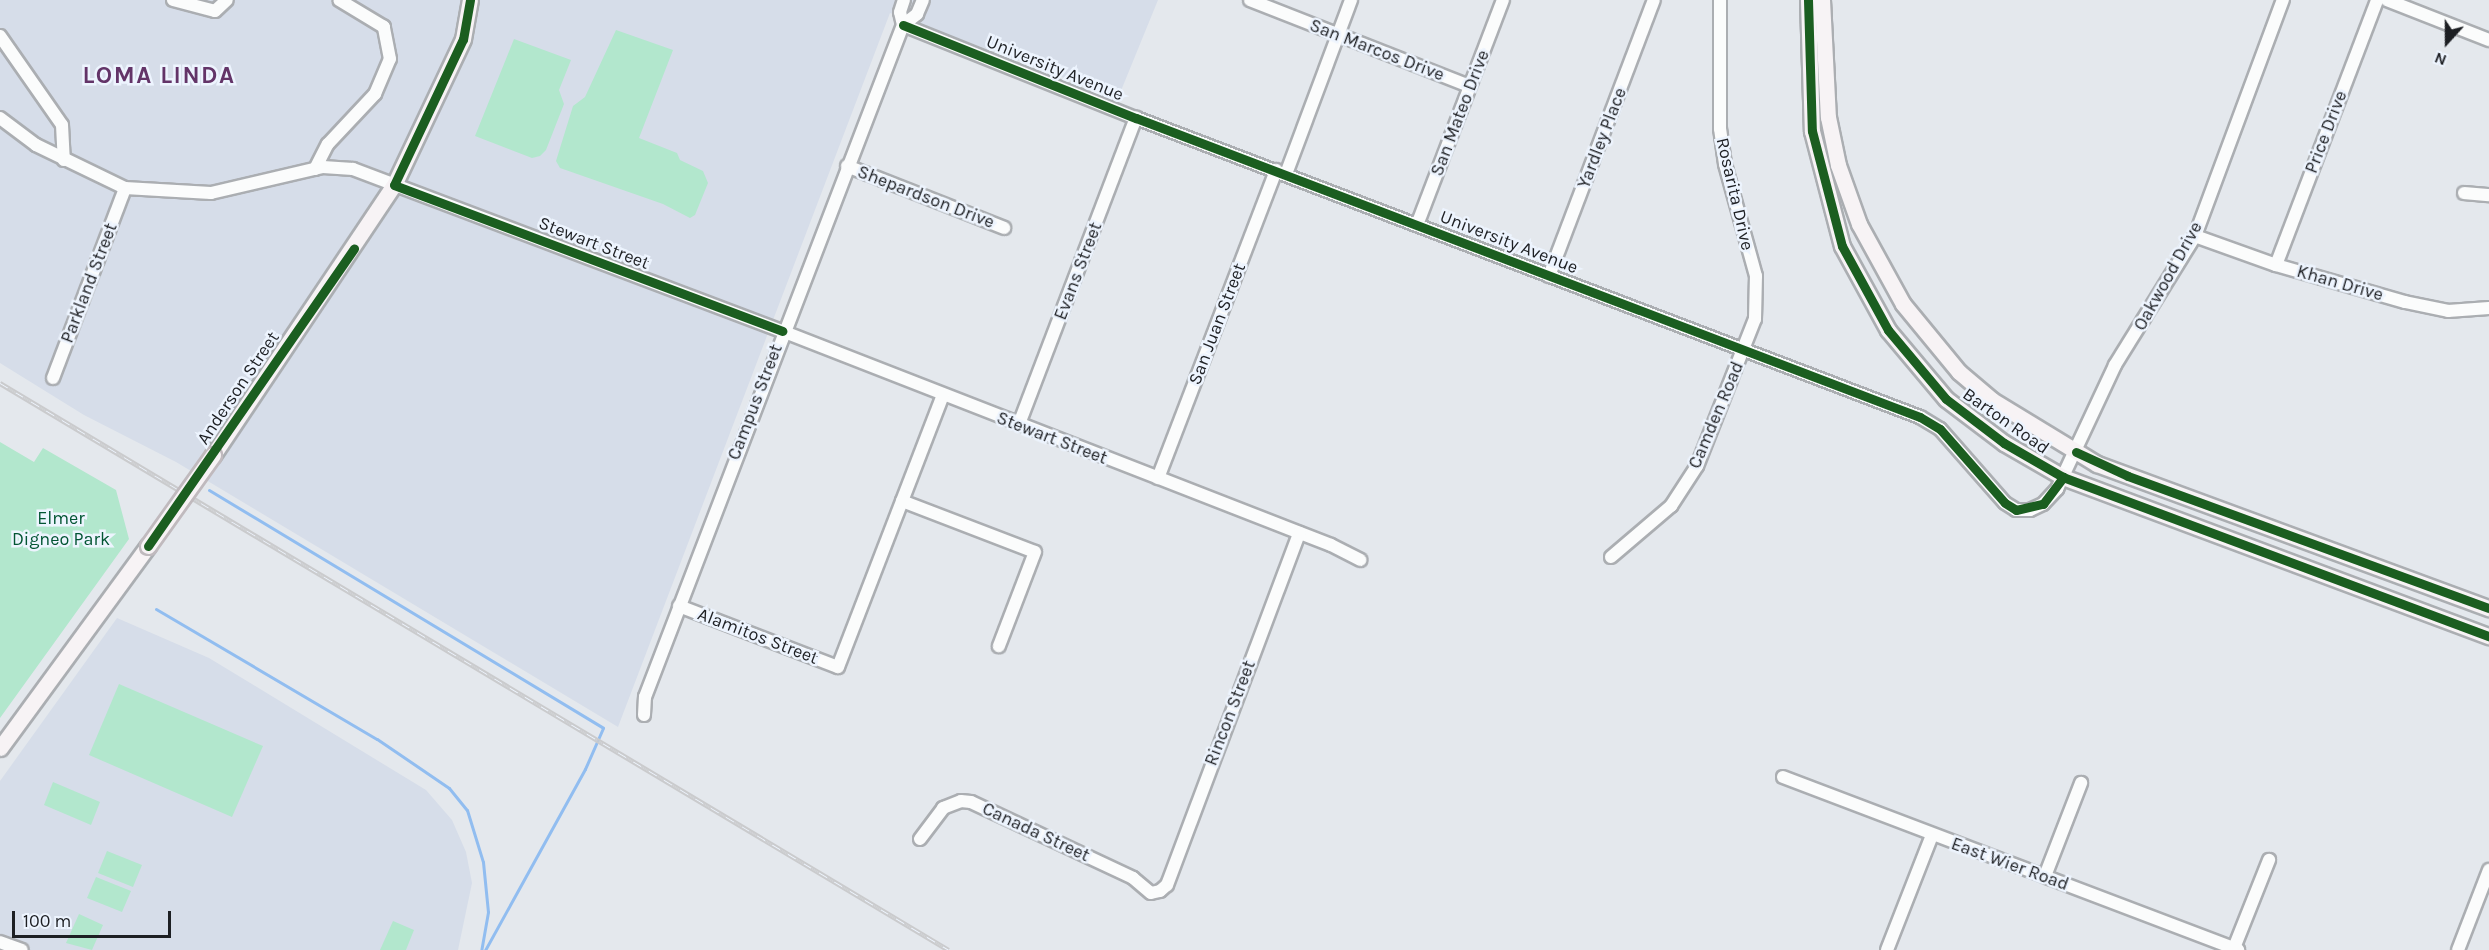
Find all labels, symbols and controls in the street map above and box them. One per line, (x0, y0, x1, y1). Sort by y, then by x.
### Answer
north arrow (2417, 12, 2477, 72)
street label: San Marcos Drive (1307, 14, 1447, 86)
street label: University Avenue (983, 31, 1127, 105)
street label: San Mateo Drive (1426, 47, 1494, 179)
text: N (2432, 48, 2449, 70)
district label: LOMA LINDA (82, 62, 236, 90)
street label: Yardley Place (1573, 85, 1631, 191)
street label: Price Drive (2300, 88, 2352, 176)
street label: Rosarita Drive (1712, 135, 1758, 253)
street label: Shepardson Drive (854, 161, 998, 233)
street label: University Avenue (1437, 206, 1581, 278)
street label: Stewart Street (536, 212, 652, 274)
street label: Oakwood Drive (2129, 218, 2207, 334)
street label: Evans Street (1049, 219, 1107, 323)
street label: Parkland Street (56, 220, 122, 346)
street label: San Juan Street (1184, 260, 1250, 388)
street label: Khan Drive (2294, 260, 2386, 306)
street label: Anderson Street (192, 327, 284, 449)
street label: Campus Street (723, 341, 787, 463)
street label: Camden Road (1684, 358, 1748, 472)
street label: Barton Road (1959, 383, 2053, 459)
street label: Stewart Street (994, 407, 1110, 469)
park label: Elmer Digneo Park (12, 508, 110, 550)
street label: Alamitos Street (695, 603, 821, 669)
street label: Rincon Street (1200, 657, 1260, 769)
street label: Canada Street (979, 798, 1093, 866)
street label: East Wier Road (1948, 833, 2072, 895)
scale bar (15, 899, 174, 937)
text: 100 m (23, 910, 71, 932)

